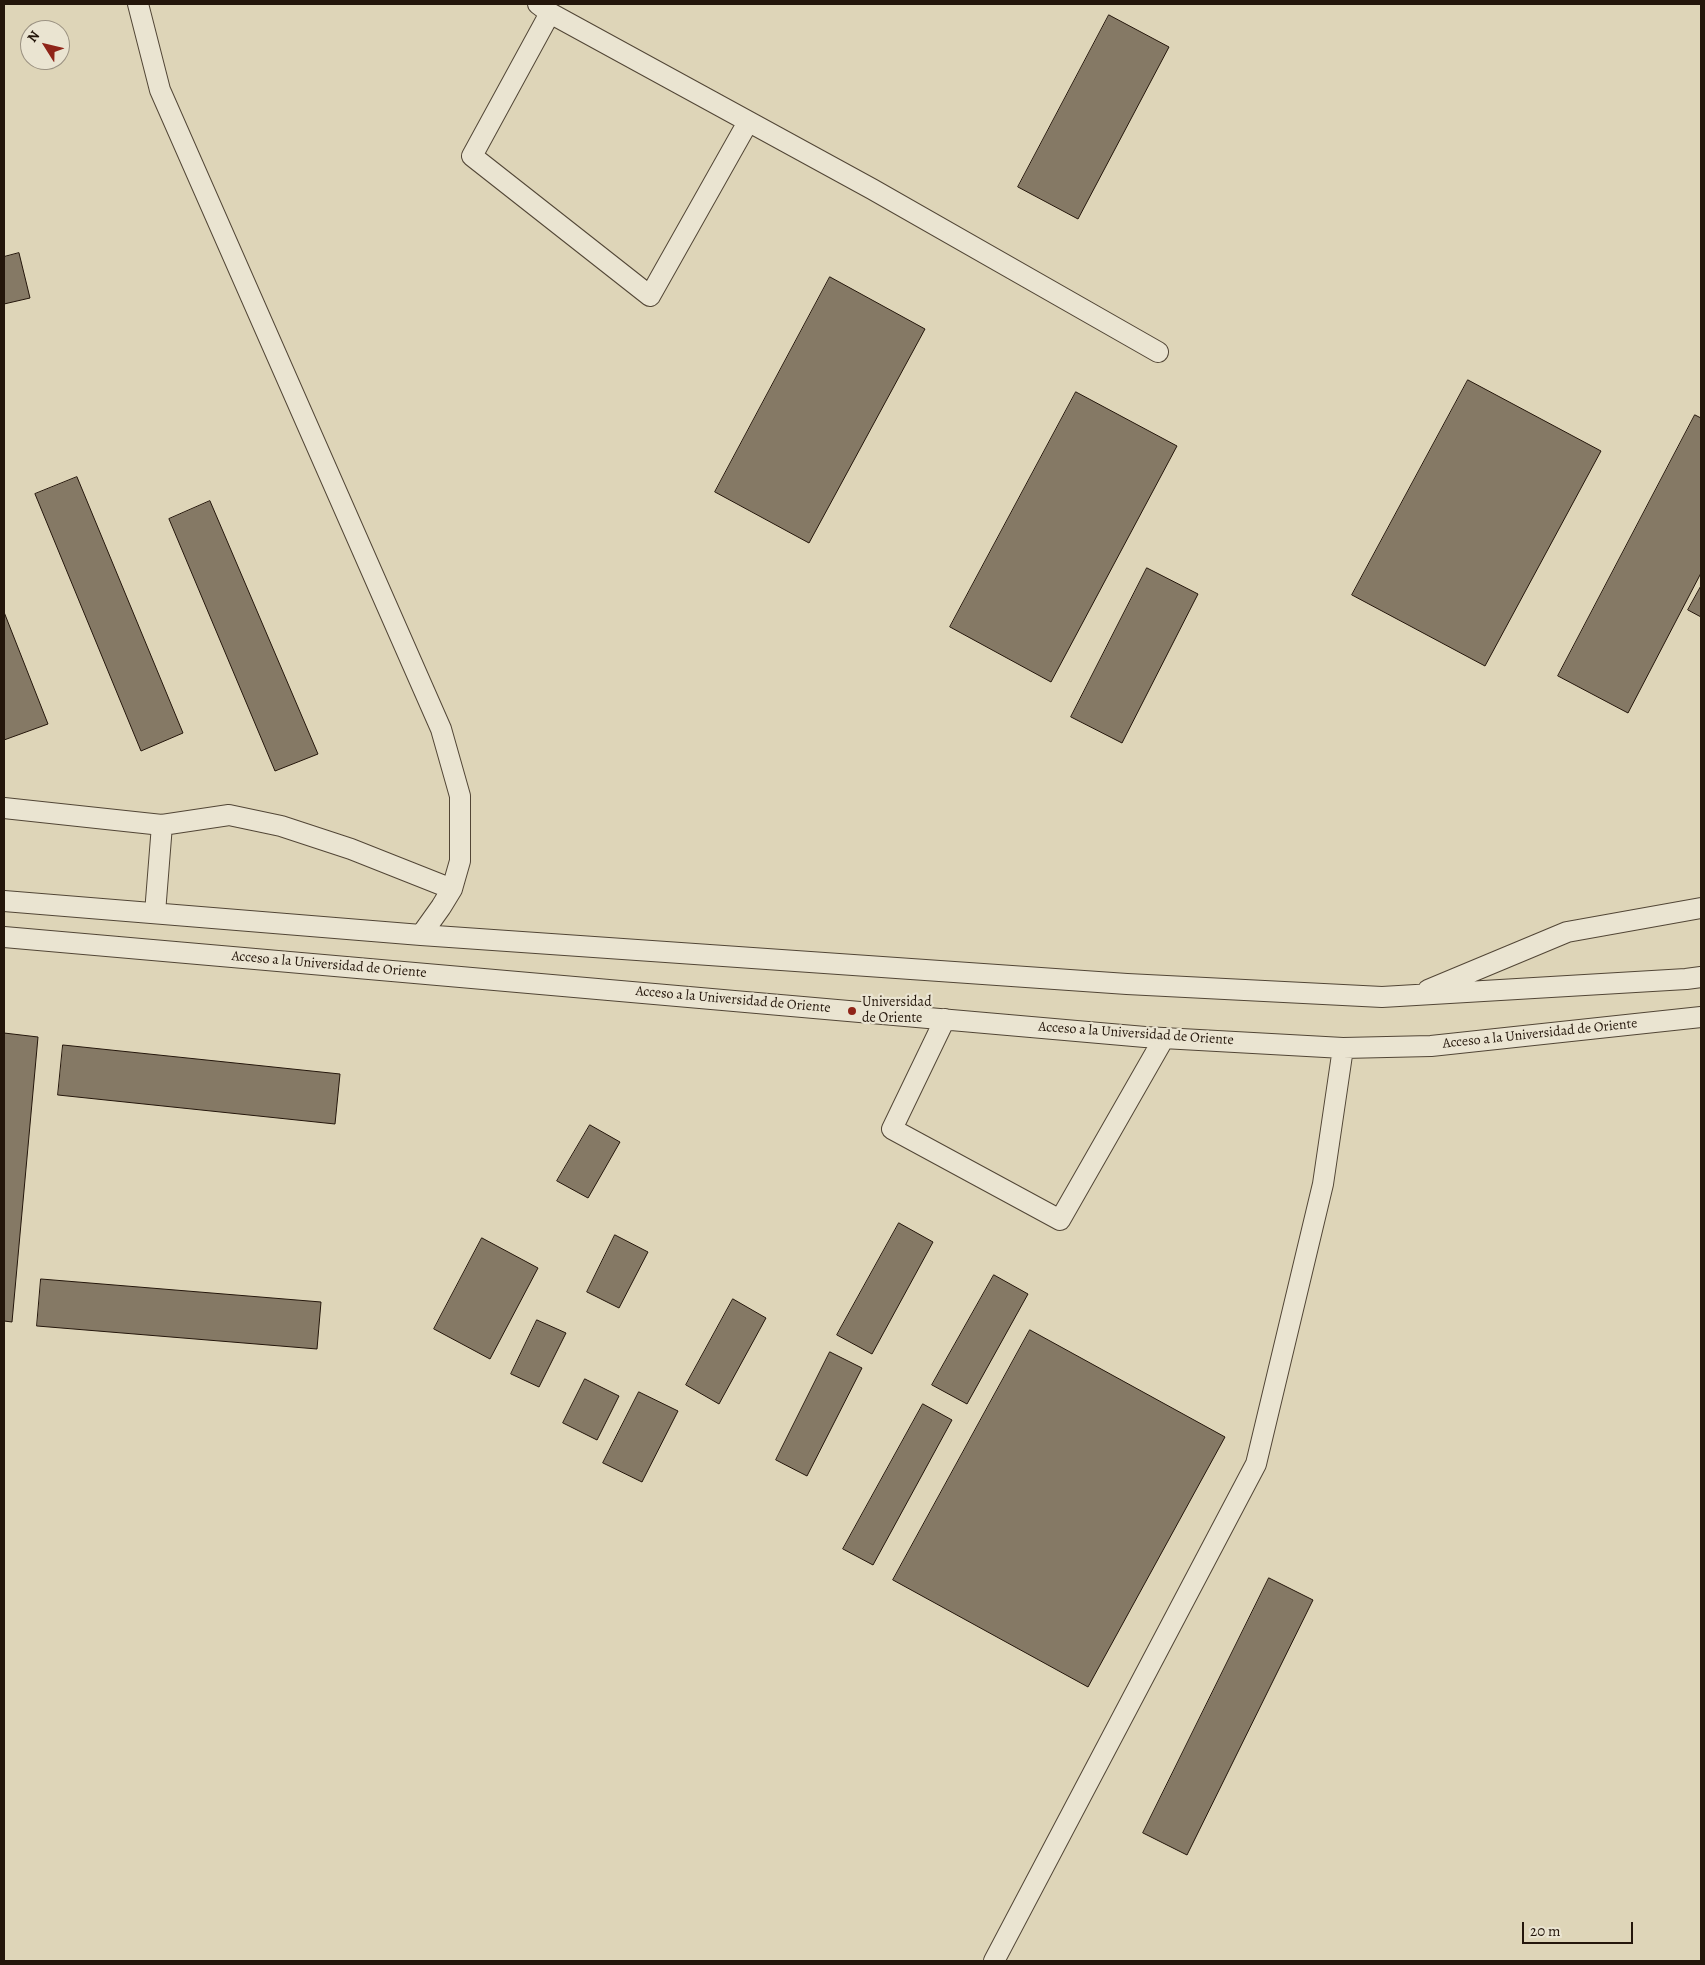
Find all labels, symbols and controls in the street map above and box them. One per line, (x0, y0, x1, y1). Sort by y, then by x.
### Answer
north arrow (20, 20, 70, 70)
text: N (23, 27, 44, 46)
street label: Acceso a la Universidad de Oriente (231, 948, 427, 982)
street label: Acceso a la Universidad de Oriente (635, 983, 831, 1017)
place label: Universidad de Oriente (862, 995, 932, 1028)
marker: Universidad de Oriente (846, 1005, 858, 1017)
street label: Acceso a la Universidad de Oriente (1442, 1015, 1638, 1053)
street label: Acceso a la Universidad de Oriente (1038, 1019, 1234, 1049)
scale bar (1525, 1912, 1636, 1944)
text: 20 m (1530, 1921, 1561, 1941)

